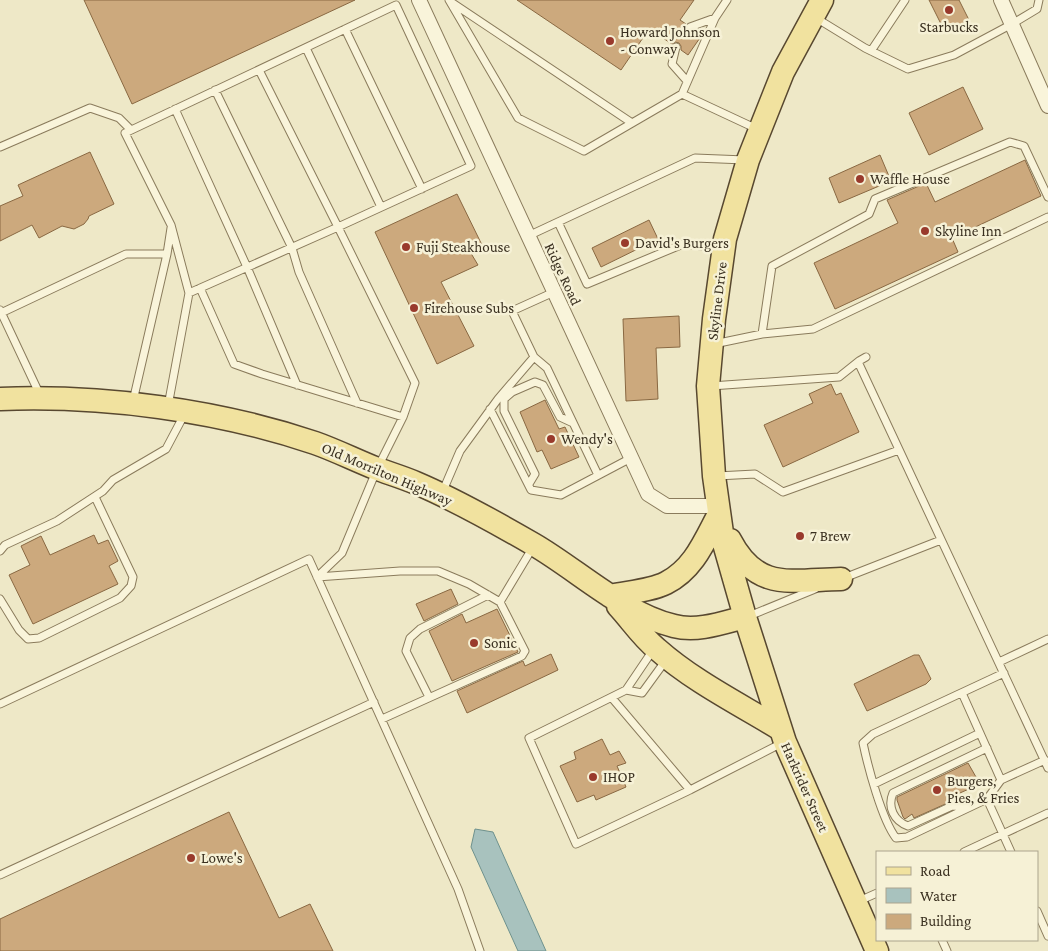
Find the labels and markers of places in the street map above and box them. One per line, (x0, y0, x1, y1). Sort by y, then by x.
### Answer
marker: Starbucks (943, 4, 955, 16)
place label: Starbucks (920, 19, 979, 35)
place label: Howard Johnson - Conway (620, 24, 720, 58)
marker: Howard Johnson - Conway (604, 35, 616, 47)
place label: Waffle House (870, 171, 950, 187)
marker: Waffle House (854, 173, 866, 185)
place label: Skyline Inn (935, 223, 1002, 240)
marker: Skyline Inn (919, 225, 931, 237)
place label: David's Burgers (635, 235, 729, 252)
marker: David's Burgers (619, 237, 631, 249)
place label: Fuji Steakhouse (416, 239, 510, 256)
marker: Fuji Steakhouse (400, 241, 412, 253)
place label: Firehouse Subs (424, 300, 514, 316)
marker: Firehouse Subs (408, 302, 420, 314)
place label: Wendy's (561, 431, 613, 448)
marker: Wendy's (545, 433, 557, 445)
place label: 7 Brew (810, 528, 852, 544)
marker: 7 Brew (794, 530, 806, 542)
place label: Sonic (484, 635, 517, 651)
marker: Sonic (468, 637, 480, 649)
place label: IHOP (603, 769, 635, 785)
marker: IHOP (587, 771, 599, 783)
place label: Burgers, Pies, & Fries (947, 773, 1020, 806)
marker: Burgers, Pies, & Fries (931, 784, 943, 796)
place label: Lowe's (201, 850, 243, 866)
marker: Lowe's (185, 852, 197, 864)

